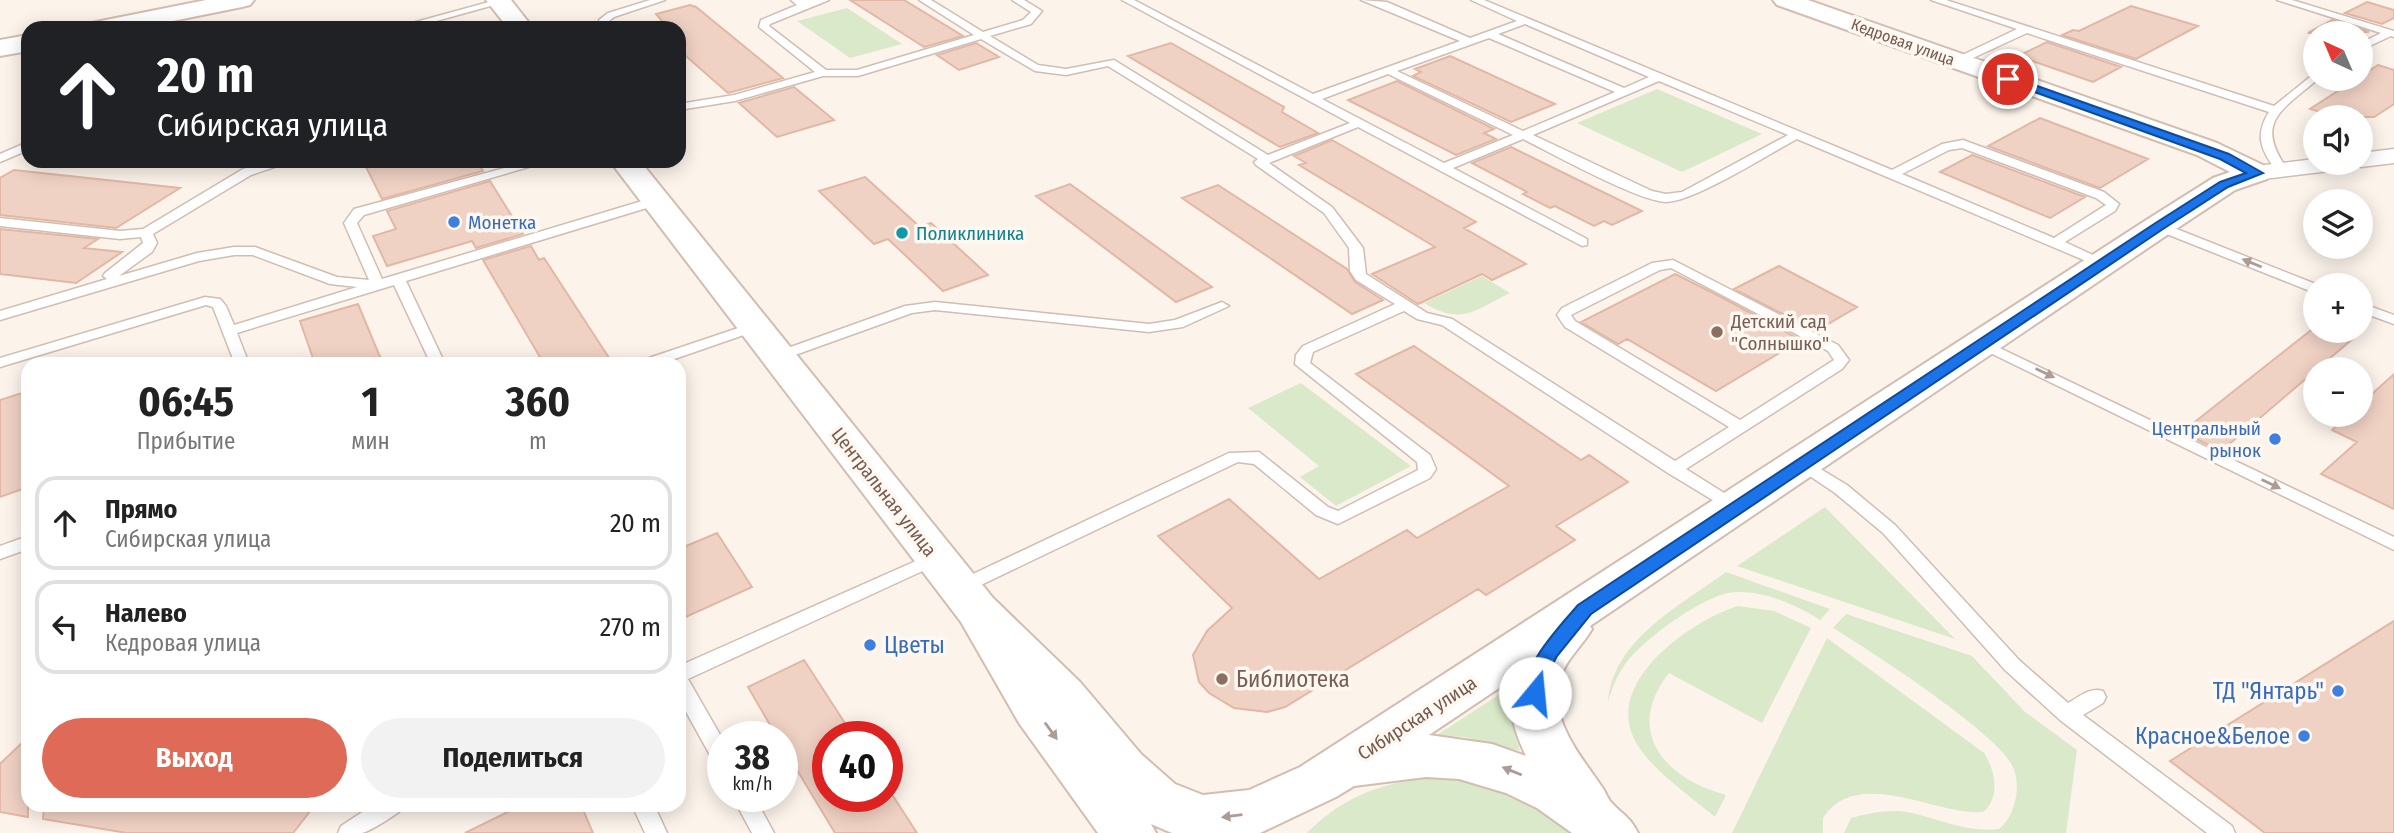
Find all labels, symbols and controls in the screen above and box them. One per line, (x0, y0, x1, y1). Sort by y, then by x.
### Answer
street label: Кедровая улица (1849, 15, 1957, 70)
north arrow (2303, 21, 2373, 91)
map controls (2303, 21, 2373, 427)
text: 20 m (157, 46, 254, 105)
icon: ahead (42, 49, 133, 140)
pin (1978, 49, 2038, 109)
icon: arrive (1989, 60, 2027, 98)
button: sound (2303, 105, 2373, 175)
text: Сибирская улица (157, 106, 388, 144)
button: layers (2303, 189, 2373, 259)
place label: Монетка (468, 211, 536, 234)
marker: Монетка (446, 214, 462, 230)
place label: Поликлиника (916, 222, 1024, 245)
marker: Поликлиника (894, 225, 910, 241)
one-way arrow (2241, 258, 2262, 269)
button: + (2303, 273, 2373, 343)
place label: Детский сад "Солнышко" (1730, 310, 1829, 355)
marker: Детский сад "Солнышко" (1709, 324, 1725, 340)
button: − (2303, 357, 2373, 427)
one-way arrow (2035, 368, 2055, 379)
text: 06:45 (138, 377, 234, 427)
text: 1 (362, 377, 379, 427)
text: 360 (506, 377, 570, 427)
place label: Центральный рынок (2152, 417, 2261, 462)
street label: Центральная улица (826, 423, 942, 561)
text: Прибытие (137, 427, 235, 455)
text: мин (351, 427, 390, 455)
text: m (529, 427, 547, 455)
marker: Центральный рынок (2267, 431, 2283, 447)
one-way arrow (2261, 478, 2281, 490)
text: Прямо (105, 494, 177, 525)
icon: ahead (46, 504, 84, 542)
text: 20 m (610, 508, 661, 539)
text: Сибирская улица (105, 525, 271, 553)
text: Налево (105, 598, 187, 629)
icon: left (46, 608, 84, 646)
text: 270 m (600, 612, 661, 643)
text: Кедровая улица (105, 629, 261, 657)
place label: Цветы (884, 631, 945, 659)
marker: Цветы (862, 637, 878, 653)
position arrow (1498, 656, 1572, 730)
place label: Библиотека (1236, 665, 1350, 693)
marker: Библиотека (1214, 671, 1230, 687)
street label: Сибирская улица (1353, 671, 1481, 765)
place label: ТД "Янтарь" (2213, 677, 2324, 705)
marker: ТД "Янтарь" (2330, 683, 2346, 699)
button: Выход (42, 718, 347, 798)
button: Поделиться (361, 718, 665, 798)
speed limit sign: 40 (812, 721, 903, 812)
one-way arrow (1044, 722, 1058, 740)
place label: Красное&Белое (2135, 722, 2290, 750)
marker: Красное&Белое (2296, 728, 2312, 744)
text: 38 (735, 736, 770, 778)
one-way arrow (1501, 766, 1522, 777)
text: km/h (732, 773, 773, 795)
one-way arrow (1221, 810, 1243, 821)

